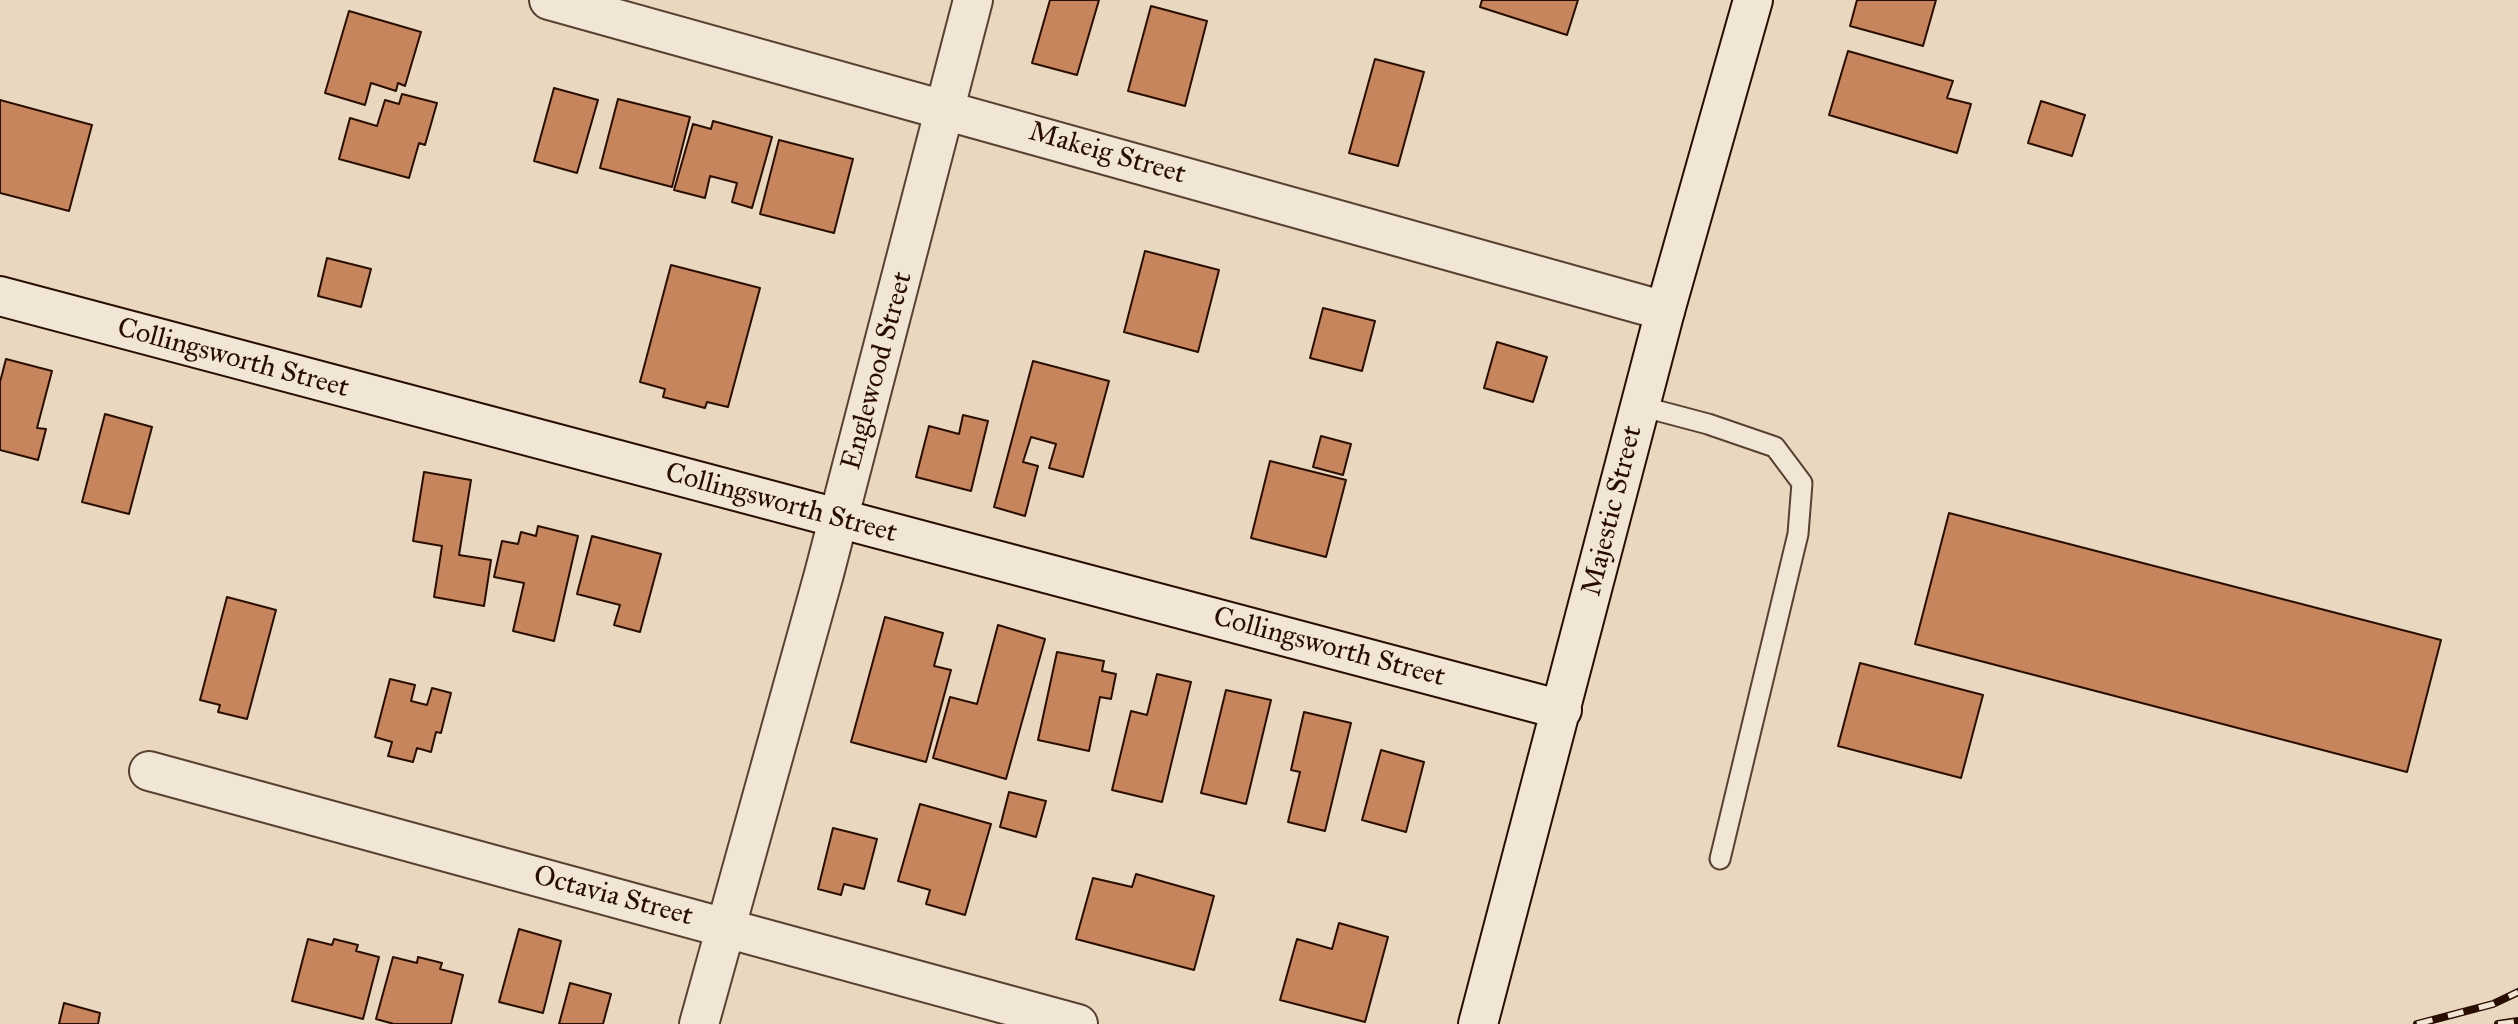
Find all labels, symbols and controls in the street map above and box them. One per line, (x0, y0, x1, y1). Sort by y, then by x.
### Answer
street label: Makeig Street (1025, 116, 1189, 192)
street label: Englewood Street (835, 268, 921, 474)
street label: Collingsworth Street (113, 312, 353, 406)
street label: Majestic Street (1576, 422, 1650, 600)
street label: Collingsworth Street (661, 457, 901, 551)
street label: Collingsworth Street (1209, 601, 1449, 695)
street label: Octavia Street (530, 860, 696, 934)

